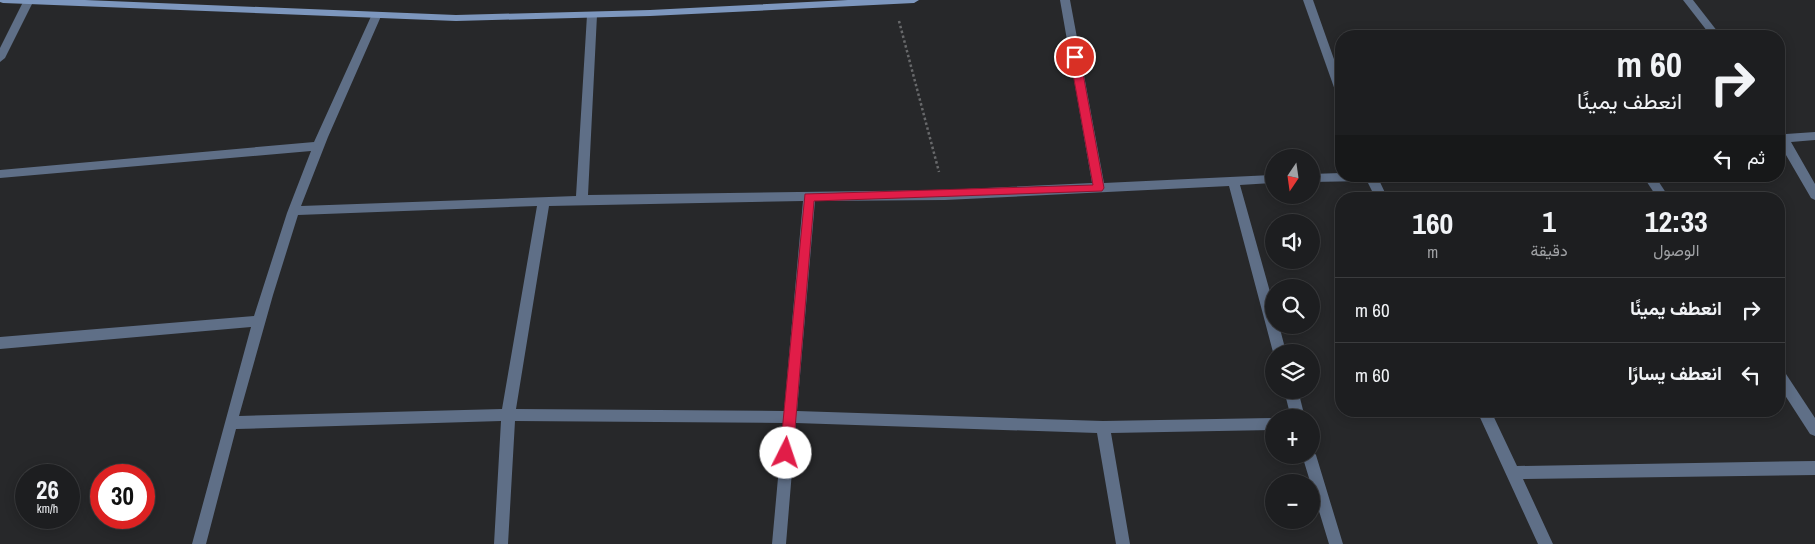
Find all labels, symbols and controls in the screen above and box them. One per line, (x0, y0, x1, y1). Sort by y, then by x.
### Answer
pin (1054, 36, 1096, 78)
text: 60 m (1617, 41, 1682, 88)
icon: arrive (1061, 43, 1089, 71)
icon: right (1700, 50, 1765, 115)
text: انعطف يمينًا (1577, 86, 1682, 116)
text: ثم (1747, 144, 1765, 170)
icon: left (1709, 145, 1737, 173)
north arrow (1265, 149, 1320, 204)
map controls (1265, 149, 1320, 529)
text: 1 (1542, 201, 1556, 241)
text: 12:33 (1645, 201, 1708, 241)
text: 160 (1412, 203, 1453, 243)
button: sound (1265, 214, 1320, 269)
text: دقيقة (1531, 239, 1568, 261)
text: الوصول (1653, 239, 1699, 261)
text: m (1427, 241, 1438, 263)
button: search (1265, 279, 1320, 334)
text: انعطف يمينًا (1630, 295, 1722, 321)
icon: right (1737, 296, 1765, 324)
text: 60 m (1355, 297, 1390, 323)
button: layers (1265, 344, 1320, 399)
text: انعطف يسارًا (1628, 360, 1722, 386)
icon: left (1737, 361, 1765, 389)
text: 60 m (1355, 362, 1390, 388)
button: + (1265, 409, 1320, 464)
position arrow (759, 426, 811, 478)
speed limit sign: 30 (90, 464, 155, 529)
text: 26 (36, 473, 59, 507)
button: − (1265, 474, 1320, 529)
text: km/h (37, 501, 58, 517)

